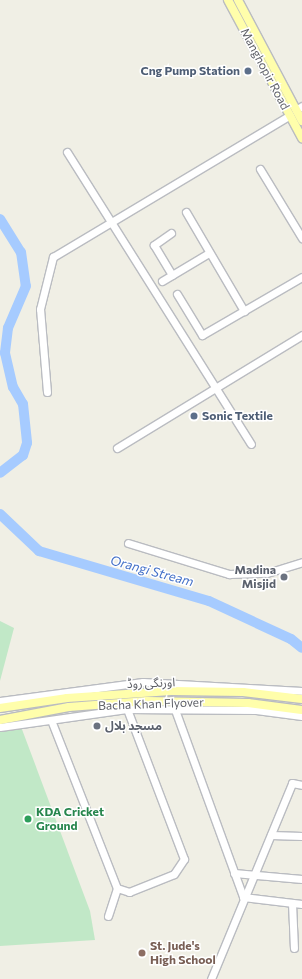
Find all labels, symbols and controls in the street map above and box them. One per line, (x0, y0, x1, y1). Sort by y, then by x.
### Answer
street label: Manghopir Road (237, 26, 293, 112)
place label: Cng Pump Station (140, 64, 240, 78)
marker: Cng Pump Station (243, 66, 253, 76)
place label: Sonic Textile (202, 409, 273, 423)
marker: Sonic Textile (189, 411, 199, 421)
water label: Orangi Stream (109, 552, 195, 590)
place label: Madina Misjid (235, 563, 276, 591)
marker: Madina Misjid (279, 572, 289, 582)
street label: اورنگی روڈ (127, 675, 175, 691)
street label: Bacha Khan Flyover (98, 695, 204, 713)
place label: مسجد بلال (105, 719, 162, 733)
marker: مسجد بلال (92, 721, 102, 731)
place label: KDA Cricket Ground (36, 805, 104, 833)
marker: KDA Cricket Ground (23, 814, 33, 824)
place label: St. Jude's High School (150, 939, 216, 967)
marker: St. Jude's High School (137, 948, 147, 958)

